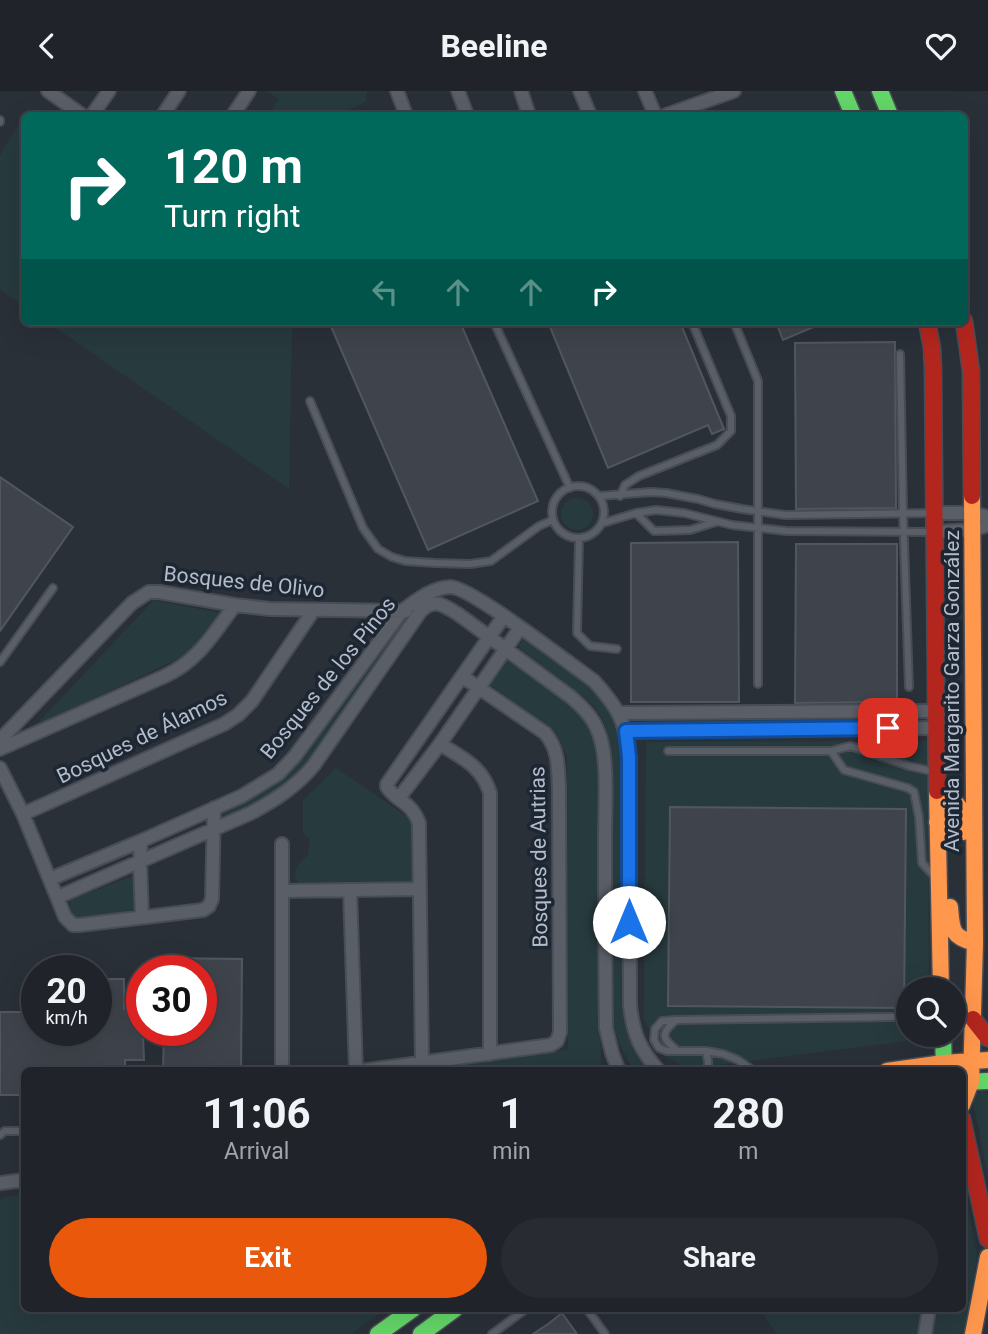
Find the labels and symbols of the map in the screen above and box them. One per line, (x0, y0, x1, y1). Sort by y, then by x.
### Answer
street label: Avenida Margarito Garza González (940, 530, 964, 852)
street label: Bosques de Olivo (162, 562, 326, 602)
street label: Bosques de los Pinos (256, 592, 400, 764)
street label: Bosques de Álamos (53, 685, 231, 789)
pin (858, 698, 918, 758)
street label: Bosques de Autrias (525, 766, 553, 948)
position arrow (592, 885, 666, 959)
speed limit sign: 30 (126, 955, 217, 1046)

